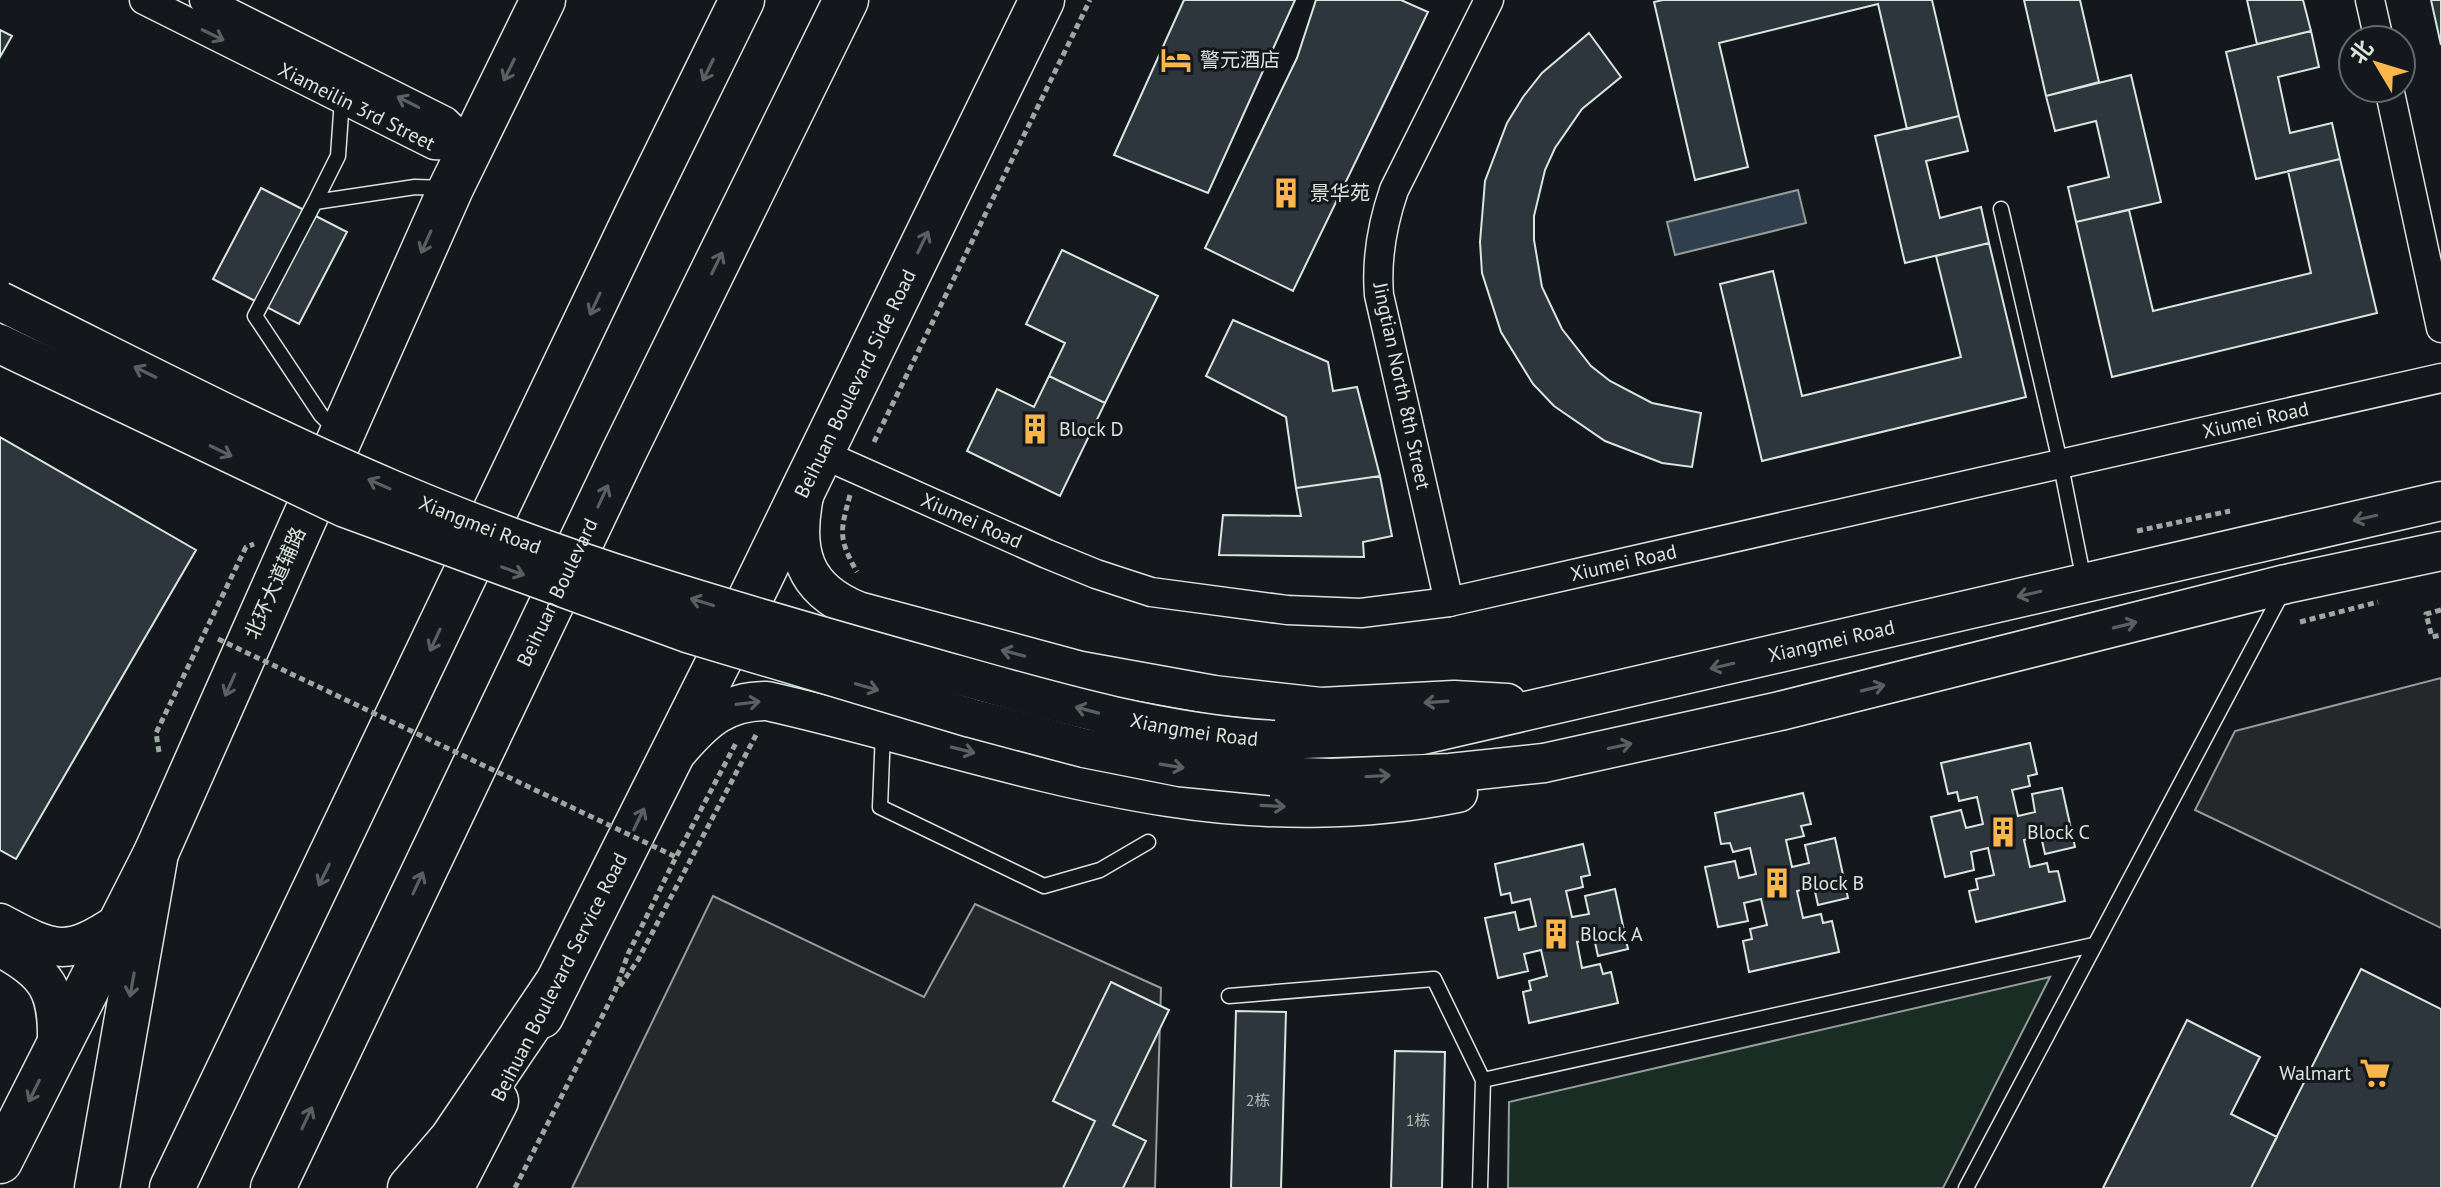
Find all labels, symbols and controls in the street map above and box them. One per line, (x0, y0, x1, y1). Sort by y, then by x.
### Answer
north arrow (2337, 24, 2417, 104)
one-way arrow (201, 28, 225, 43)
text: 北 (2343, 34, 2379, 69)
hotel icon: 警元酒店 (1159, 43, 1193, 77)
place label: 警元酒店 (1200, 47, 1280, 73)
street label: Xiameilin 3rd Street (274, 56, 440, 157)
one-way arrow (501, 58, 516, 82)
one-way arrow (700, 58, 715, 82)
one-way arrow (397, 94, 421, 110)
building icon: 景华苑 (1269, 176, 1303, 210)
place label: 景华苑 (1310, 180, 1370, 206)
one-way arrow (418, 230, 433, 254)
one-way arrow (916, 231, 931, 255)
one-way arrow (709, 251, 725, 275)
street label: Beihuan Boulevard Side Road (788, 265, 922, 502)
street label: Jingtian North 8th Street (1367, 279, 1437, 492)
one-way arrow (587, 292, 602, 316)
one-way arrow (133, 364, 157, 379)
street label: Xiumei Road (2200, 395, 2311, 444)
building icon: Block D (1018, 412, 1052, 446)
place label: Block D (1059, 416, 1124, 442)
one-way arrow (209, 444, 233, 459)
one-way arrow (367, 476, 392, 491)
one-way arrow (596, 485, 611, 509)
street label: Xiumei Road (917, 487, 1026, 554)
street label: Xiangmei Road (415, 489, 545, 560)
one-way arrow (2353, 511, 2378, 526)
street label: Beihuan Boulevard (511, 514, 604, 671)
street label: 北环大道辅路 (239, 523, 311, 643)
street label: Xiumei Road (1568, 538, 1679, 587)
one-way arrow (501, 565, 525, 579)
one-way arrow (2017, 587, 2043, 602)
one-way arrow (690, 594, 716, 609)
street label: Xiangmei Road (1766, 614, 1897, 668)
one-way arrow (2112, 616, 2138, 631)
one-way arrow (427, 628, 442, 652)
one-way arrow (1001, 645, 1027, 660)
one-way arrow (1709, 659, 1735, 674)
one-way arrow (222, 672, 237, 697)
one-way arrow (1860, 679, 1886, 694)
one-way arrow (853, 680, 879, 695)
one-way arrow (734, 695, 761, 710)
one-way arrow (1423, 695, 1450, 710)
one-way arrow (1075, 702, 1101, 717)
street label: Xiangmei Road (1128, 707, 1259, 752)
one-way arrow (1607, 738, 1632, 753)
one-way arrow (950, 744, 975, 759)
one-way arrow (1159, 759, 1185, 774)
one-way arrow (1364, 768, 1391, 783)
one-way arrow (1259, 799, 1286, 814)
one-way arrow (632, 808, 647, 832)
building icon: Block C (1986, 815, 2020, 849)
place label: Block C (2027, 819, 2090, 845)
street label: Beihuan Boulevard Service Road (485, 848, 633, 1106)
one-way arrow (315, 862, 331, 886)
building icon: Block B (1760, 866, 1794, 900)
place label: Block B (1801, 870, 1864, 896)
one-way arrow (411, 871, 426, 895)
building icon: Block A (1539, 917, 1573, 951)
place label: Block A (1580, 921, 1643, 947)
one-way arrow (124, 972, 139, 997)
supermarket icon: Walmart (2358, 1056, 2392, 1090)
place label: Walmart (2279, 1060, 2351, 1086)
one-way arrow (26, 1079, 41, 1103)
house number: 2栋 (1246, 1090, 1270, 1110)
one-way arrow (300, 1106, 315, 1130)
house number: 1栋 (1406, 1110, 1430, 1130)

